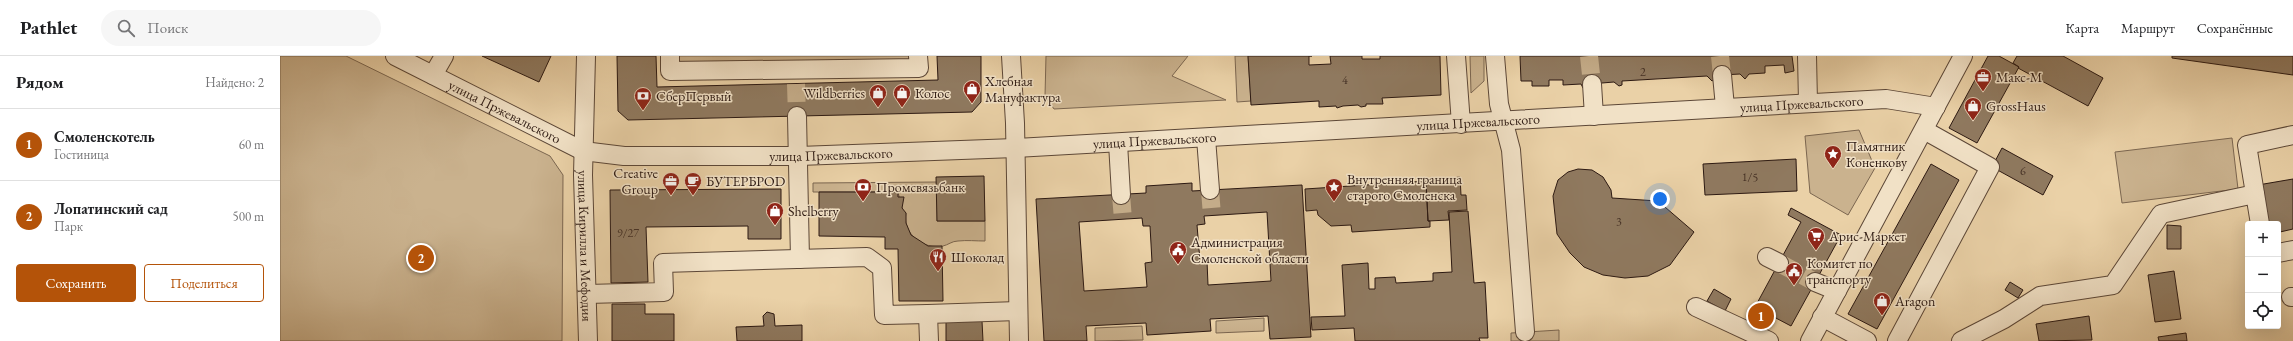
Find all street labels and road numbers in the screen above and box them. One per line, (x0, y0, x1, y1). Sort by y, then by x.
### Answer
street label: улица Пржевальского (445, 76, 564, 147)
street label: улица Пржевальского (1739, 91, 1864, 116)
street label: улица Пржевальского (1416, 109, 1541, 134)
street label: улица Пржевальского (1092, 128, 1217, 153)
street label: улица Пржевальского (769, 144, 893, 165)
street label: улица Кирилла и Мефодия (574, 170, 596, 322)

